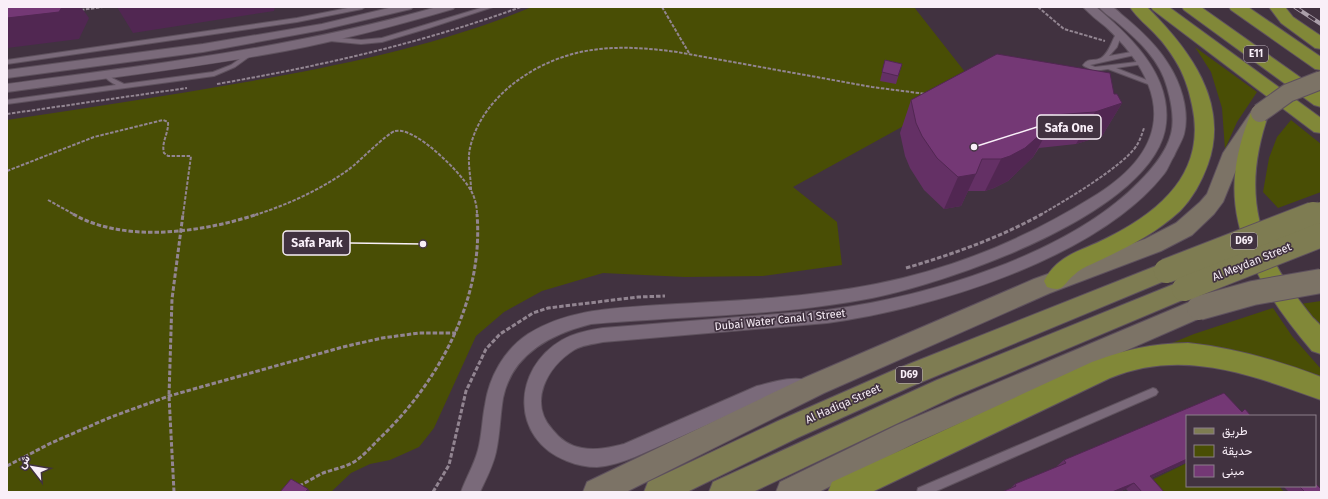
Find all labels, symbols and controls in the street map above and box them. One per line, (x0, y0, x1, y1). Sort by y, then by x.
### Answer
road number: E11 (1244, 46, 1268, 62)
callout: Safa One (1037, 115, 1101, 139)
text: Safa One (1045, 121, 1094, 135)
callout: Safa Park (283, 231, 350, 255)
road number: D69 (1231, 233, 1257, 249)
text: Safa Park (291, 236, 343, 250)
street label: Al Meydan Street (1211, 240, 1293, 284)
street label: Dubai Water Canal 1 Street (714, 307, 846, 333)
road number: D69 (896, 367, 922, 383)
street label: Al Hadiqa Street (803, 382, 883, 426)
legend (1186, 415, 1316, 487)
text: طريق (1222, 424, 1248, 439)
text: حديقة (1222, 444, 1252, 458)
north arrow (12, 447, 52, 487)
text: ش (15, 453, 33, 471)
text: مبنى (1222, 464, 1244, 479)

